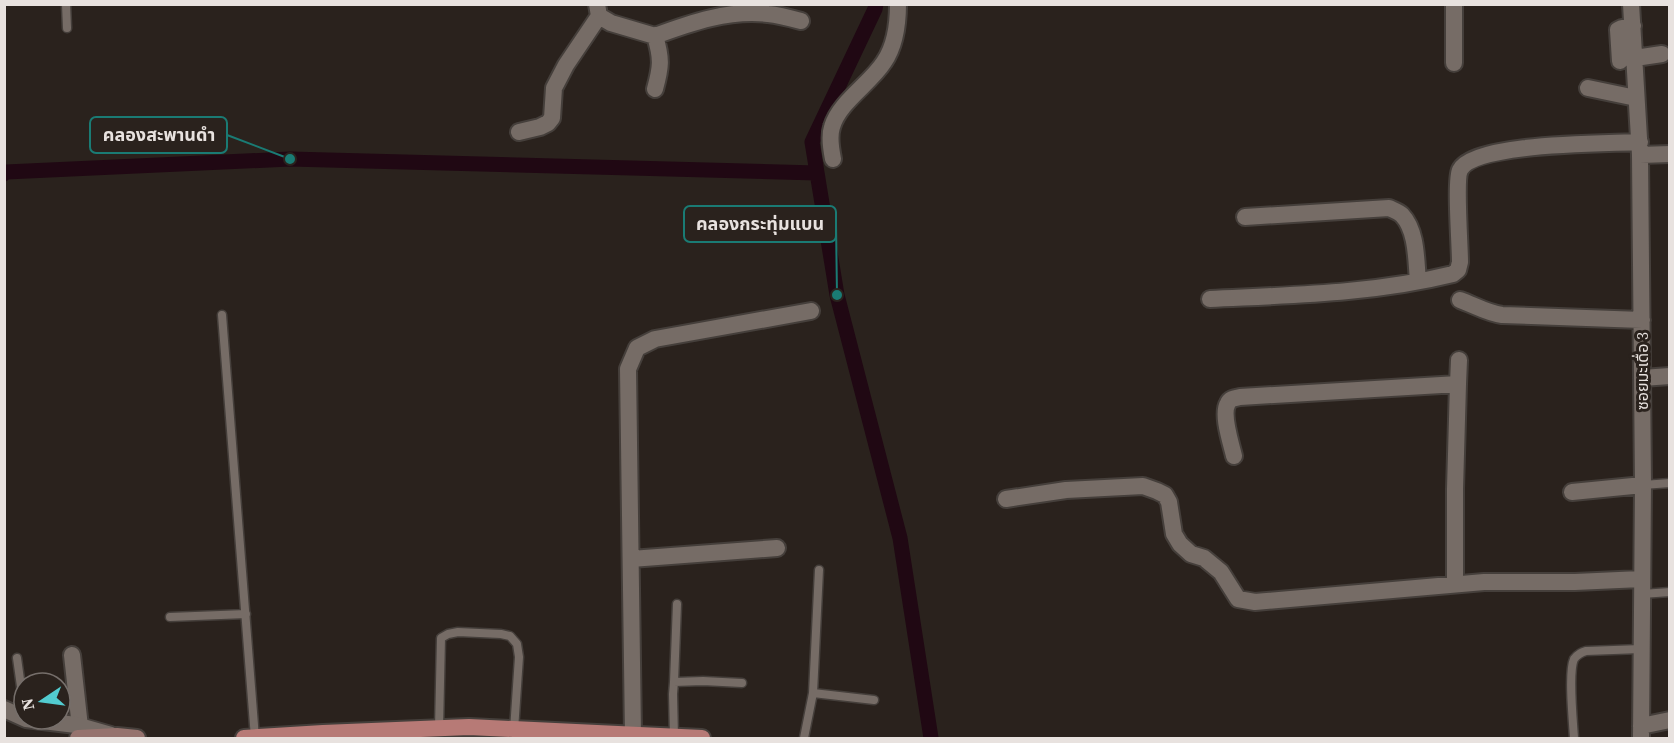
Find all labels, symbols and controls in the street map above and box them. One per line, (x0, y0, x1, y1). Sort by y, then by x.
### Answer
callout: คลองสะพานดำ (90, 117, 227, 153)
text: คลองสะพานดำ (103, 122, 215, 147)
callout: คลองกระทุ่มแบน (684, 206, 836, 242)
text: คลองกระทุ่มแบน (696, 211, 824, 236)
street label: ซอยมะเดื่อ 3 (1631, 332, 1653, 410)
north arrow (12, 671, 72, 731)
text: N (15, 696, 39, 713)

